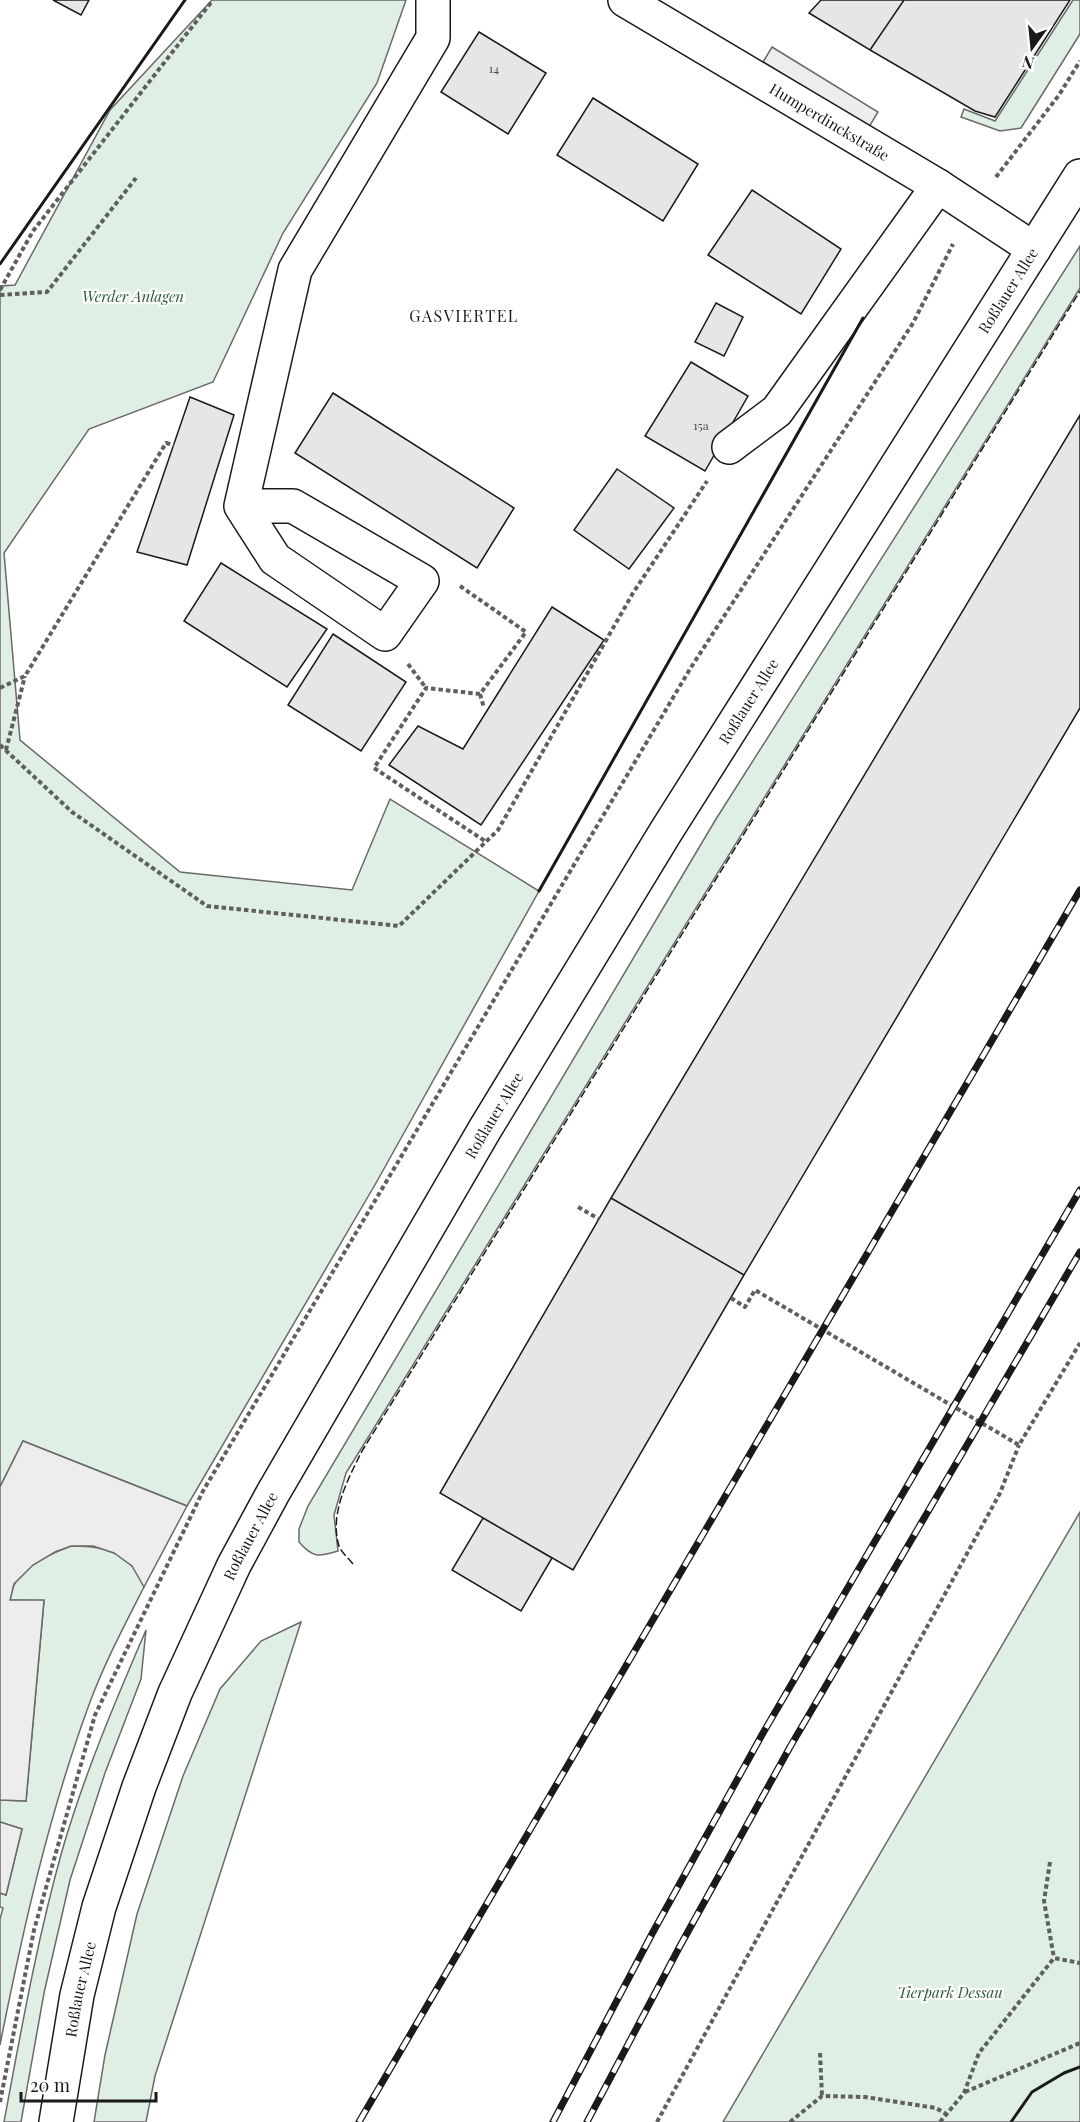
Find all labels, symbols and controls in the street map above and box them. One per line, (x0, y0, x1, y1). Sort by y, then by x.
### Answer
north arrow (1002, 18, 1062, 78)
text: N (1019, 51, 1036, 75)
house number: 14 (489, 60, 499, 76)
street label: Humperdinckstraße (766, 78, 893, 165)
street label: Roßlauer Allee (973, 244, 1042, 337)
park label: Werder Anlagen (82, 286, 184, 306)
district label: GASVIERTEL (409, 305, 519, 326)
house number: 15a (693, 417, 709, 433)
street label: Roßlauer Allee (714, 655, 783, 748)
street label: Roßlauer Allee (460, 1068, 527, 1162)
street label: Roßlauer Allee (219, 1488, 282, 1583)
street label: Roßlauer Allee (60, 1939, 100, 2039)
park label: Tierpark Dessau (897, 1982, 1003, 2002)
scale bar (21, 2065, 156, 2103)
text: 20 m (30, 2073, 70, 2097)

